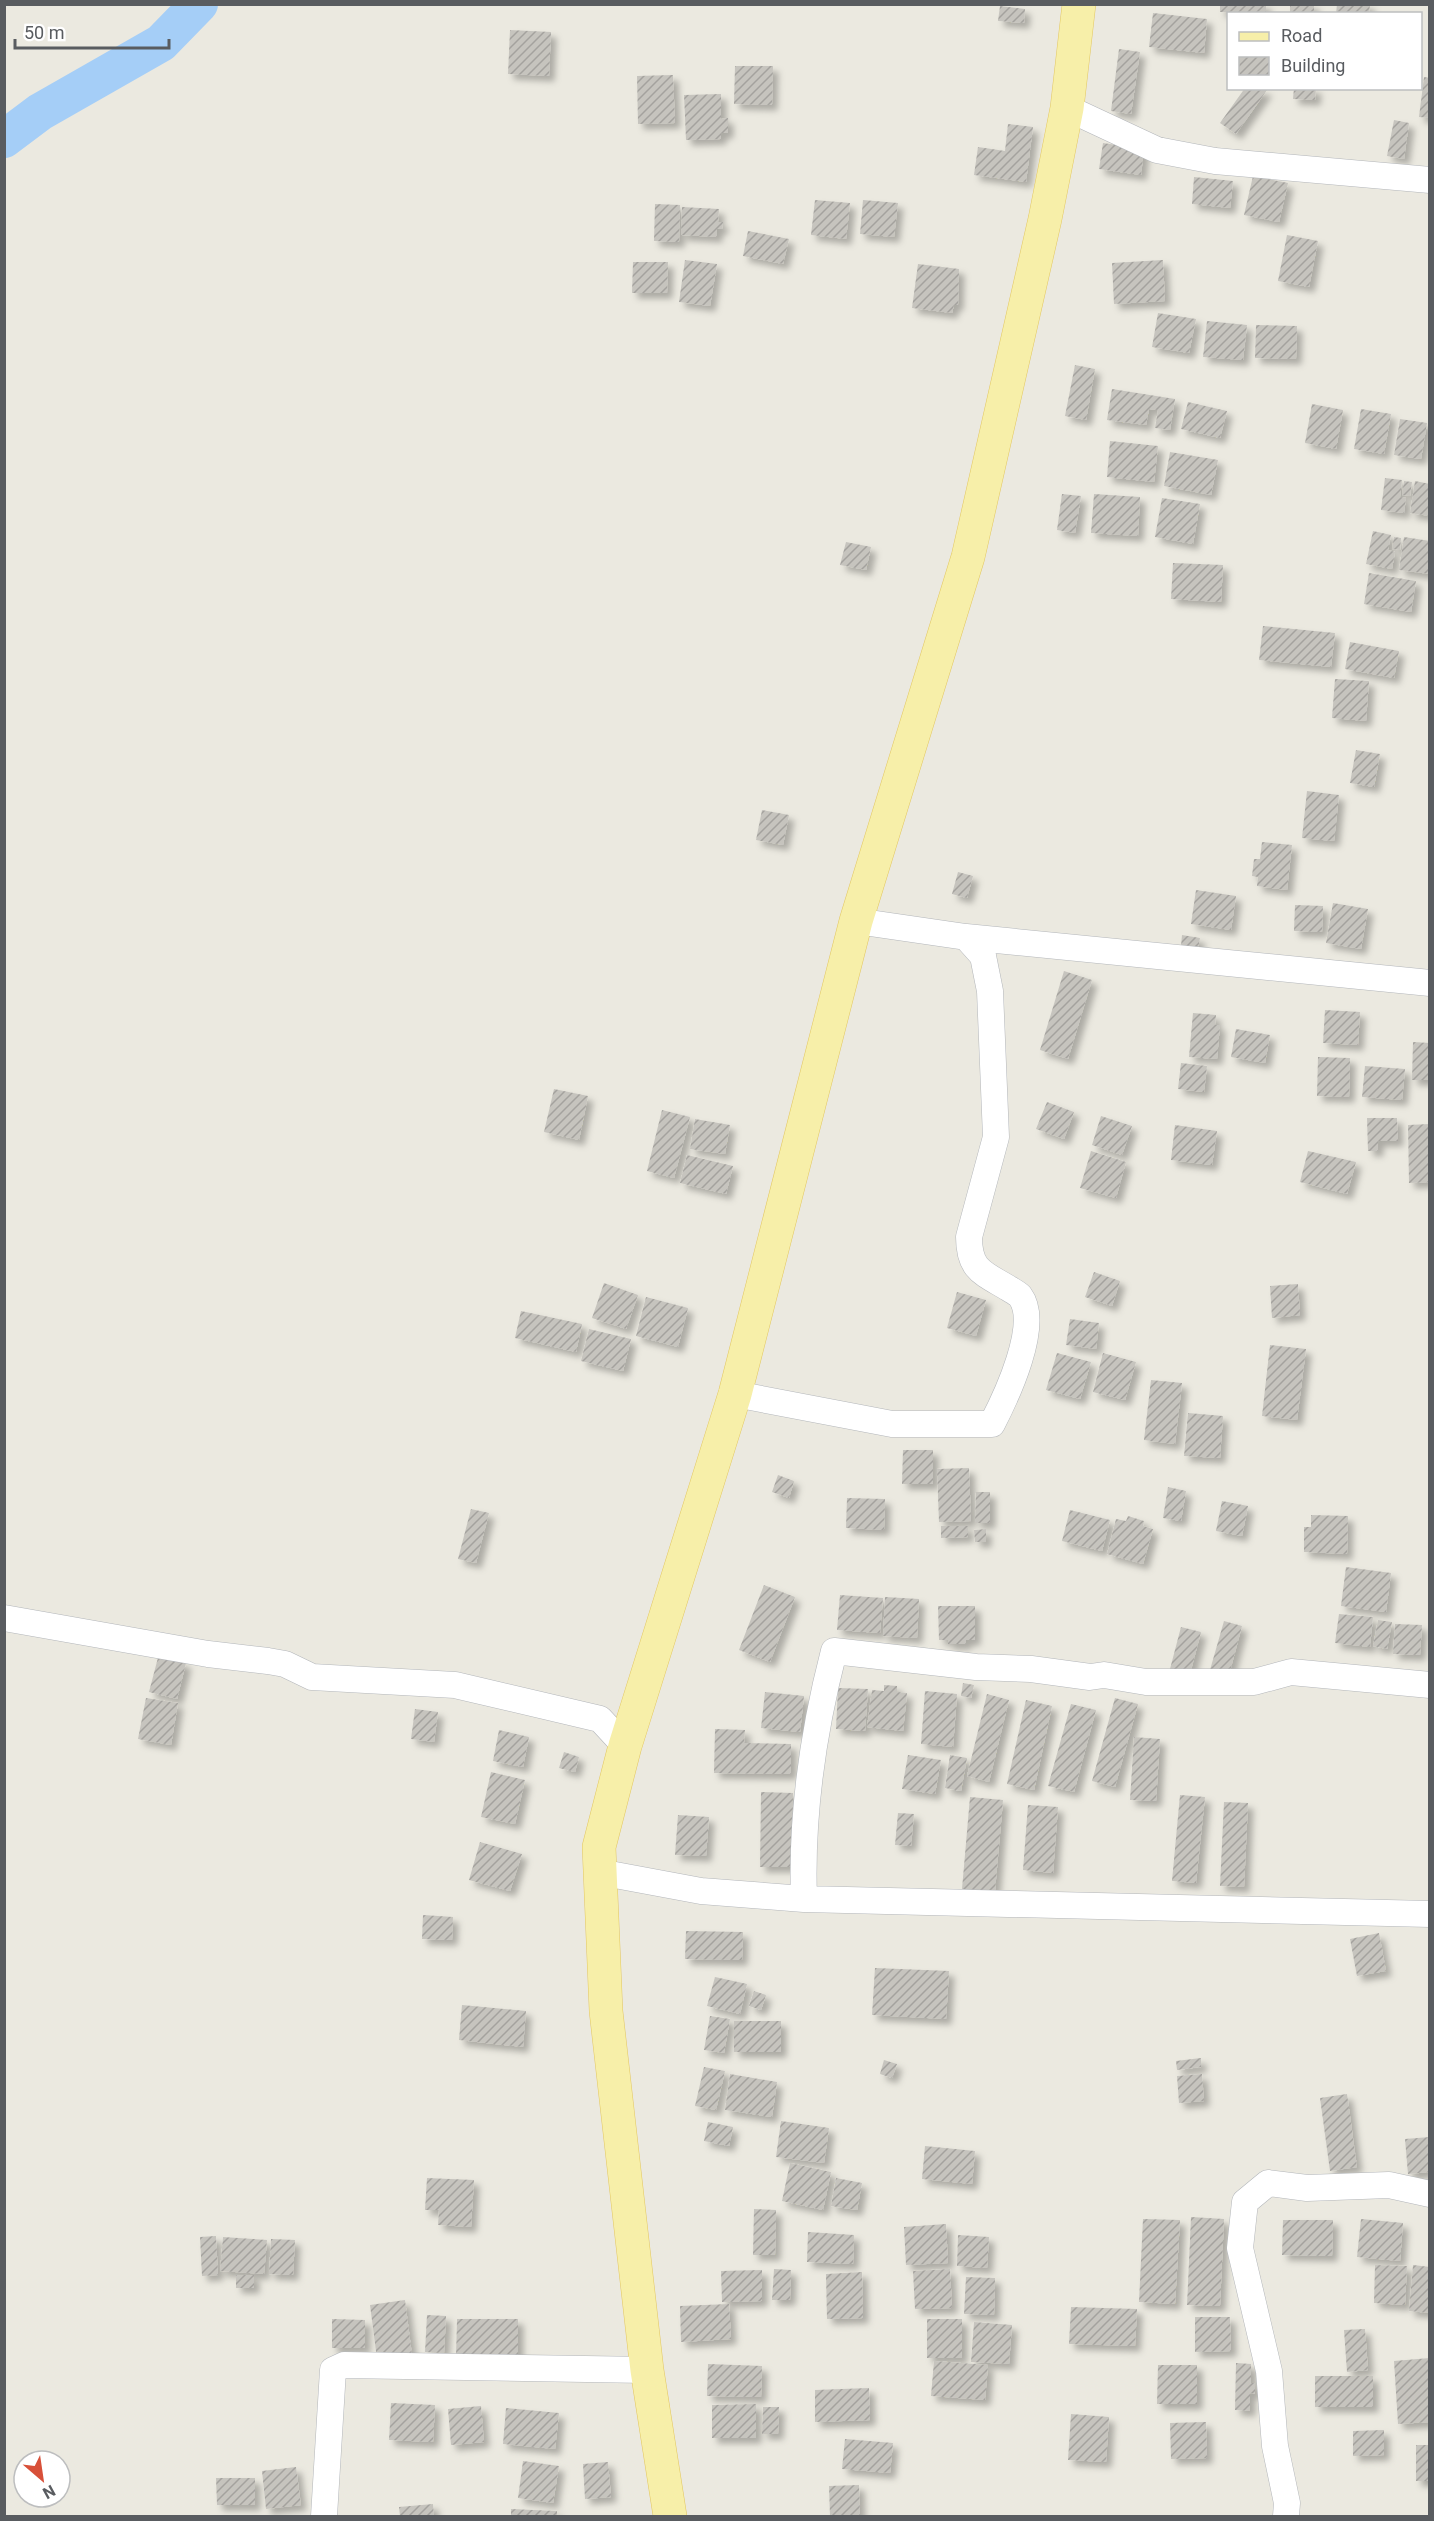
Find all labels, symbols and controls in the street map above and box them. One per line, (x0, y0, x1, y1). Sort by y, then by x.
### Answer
scale bar (15, 12, 170, 50)
legend (1227, 12, 1422, 90)
text: 50 m (24, 22, 64, 43)
text: Road (1281, 25, 1322, 46)
text: Building (1281, 55, 1345, 76)
north arrow (12, 2449, 72, 2509)
text: N (39, 2481, 59, 2503)

